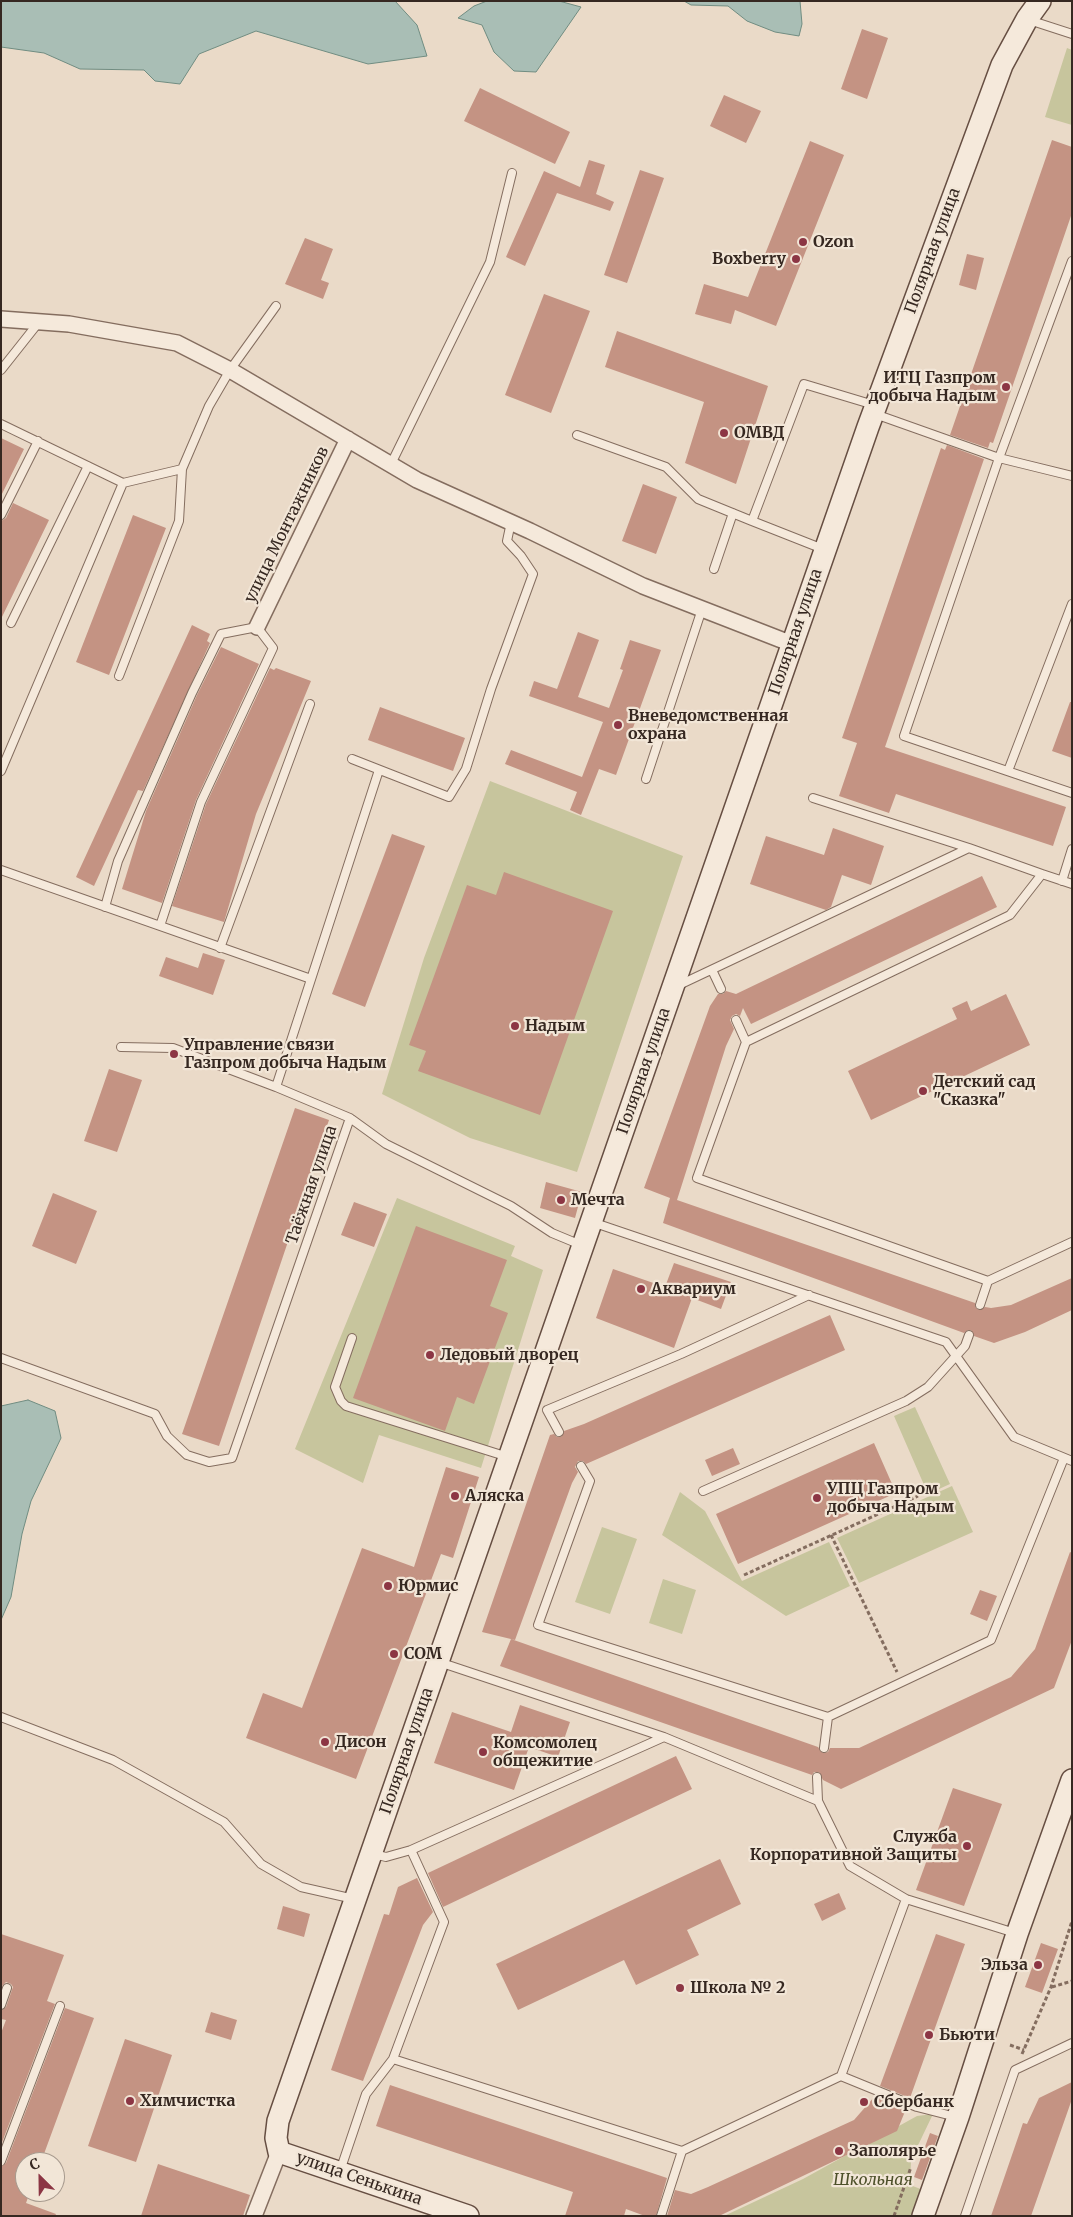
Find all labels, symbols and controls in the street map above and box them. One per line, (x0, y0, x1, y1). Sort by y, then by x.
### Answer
street label: Полярная улица (901, 185, 965, 317)
place label: Ozon (813, 232, 854, 252)
marker: Ozon (797, 236, 809, 248)
place label: Boxberry (712, 249, 786, 269)
marker: Boxberry (790, 253, 802, 265)
place label: ИТЦ Газпром добыча Надым (869, 368, 996, 406)
marker: ИТЦ Газпром добыча Надым (1000, 381, 1012, 393)
place label: ОМВД (734, 423, 785, 443)
marker: ОМВД (718, 427, 730, 439)
street label: улица Монтажников (241, 444, 333, 606)
street label: Полярная улица (765, 566, 827, 698)
place label: Вневедомственная охрана (628, 706, 788, 744)
marker: Вневедомственная охрана (612, 719, 624, 731)
street label: Полярная улица (613, 1005, 675, 1137)
place label: Надым (525, 1016, 585, 1036)
marker: Надым (509, 1020, 521, 1032)
place label: Управление связи Газпром добыча Надым (184, 1035, 386, 1073)
marker: Управление связи Газпром добыча Надым (168, 1048, 180, 1060)
place label: Детский сад "Сказка" (933, 1072, 1036, 1110)
marker: Детский сад "Сказка" (917, 1085, 929, 1097)
street label: Таёжная улица (283, 1123, 341, 1247)
place label: Мечта (571, 1190, 625, 1210)
marker: Мечта (555, 1194, 567, 1206)
place label: Аквариум (651, 1279, 736, 1299)
marker: Аквариум (635, 1283, 647, 1295)
place label: Ледовый дворец (440, 1345, 579, 1365)
marker: Ледовый дворец (424, 1349, 436, 1361)
place label: УПЦ Газпром добыча Надым (827, 1479, 954, 1517)
place label: Аляска (465, 1486, 524, 1506)
marker: Аляска (449, 1490, 461, 1502)
marker: УПЦ Газпром добыча Надым (811, 1492, 823, 1504)
place label: Юрмис (398, 1576, 459, 1596)
marker: Юрмис (382, 1580, 394, 1592)
place label: СОМ (404, 1644, 442, 1664)
marker: СОМ (388, 1648, 400, 1660)
street label: Полярная улица (376, 1685, 438, 1817)
place label: Дисон (335, 1732, 387, 1752)
place label: Комсомолец общежитие (493, 1733, 597, 1771)
marker: Дисон (319, 1736, 331, 1748)
marker: Комсомолец общежитие (477, 1746, 489, 1758)
place label: Служба Корпоративной Защиты (750, 1827, 957, 1865)
marker: Служба Корпоративной Защиты (961, 1840, 973, 1852)
place label: Эльза (981, 1955, 1028, 1975)
marker: Эльза (1032, 1959, 1044, 1971)
place label: Школа № 2 (690, 1978, 785, 1998)
marker: Школа № 2 (674, 1982, 686, 1994)
place label: Бьюти (939, 2025, 995, 2045)
marker: Бьюти (923, 2029, 935, 2041)
place label: Химчистка (140, 2091, 235, 2111)
place label: Сбербанк (874, 2092, 954, 2112)
marker: Химчистка (124, 2095, 136, 2107)
marker: Сбербанк (858, 2096, 870, 2108)
place label: Заполярье (849, 2141, 936, 2161)
marker: Заполярье (833, 2145, 845, 2157)
street label: улица Сенькина (294, 2148, 424, 2210)
north arrow (15, 2152, 65, 2202)
text: С (27, 2154, 42, 2174)
park label: Школьная (833, 2170, 913, 2190)

